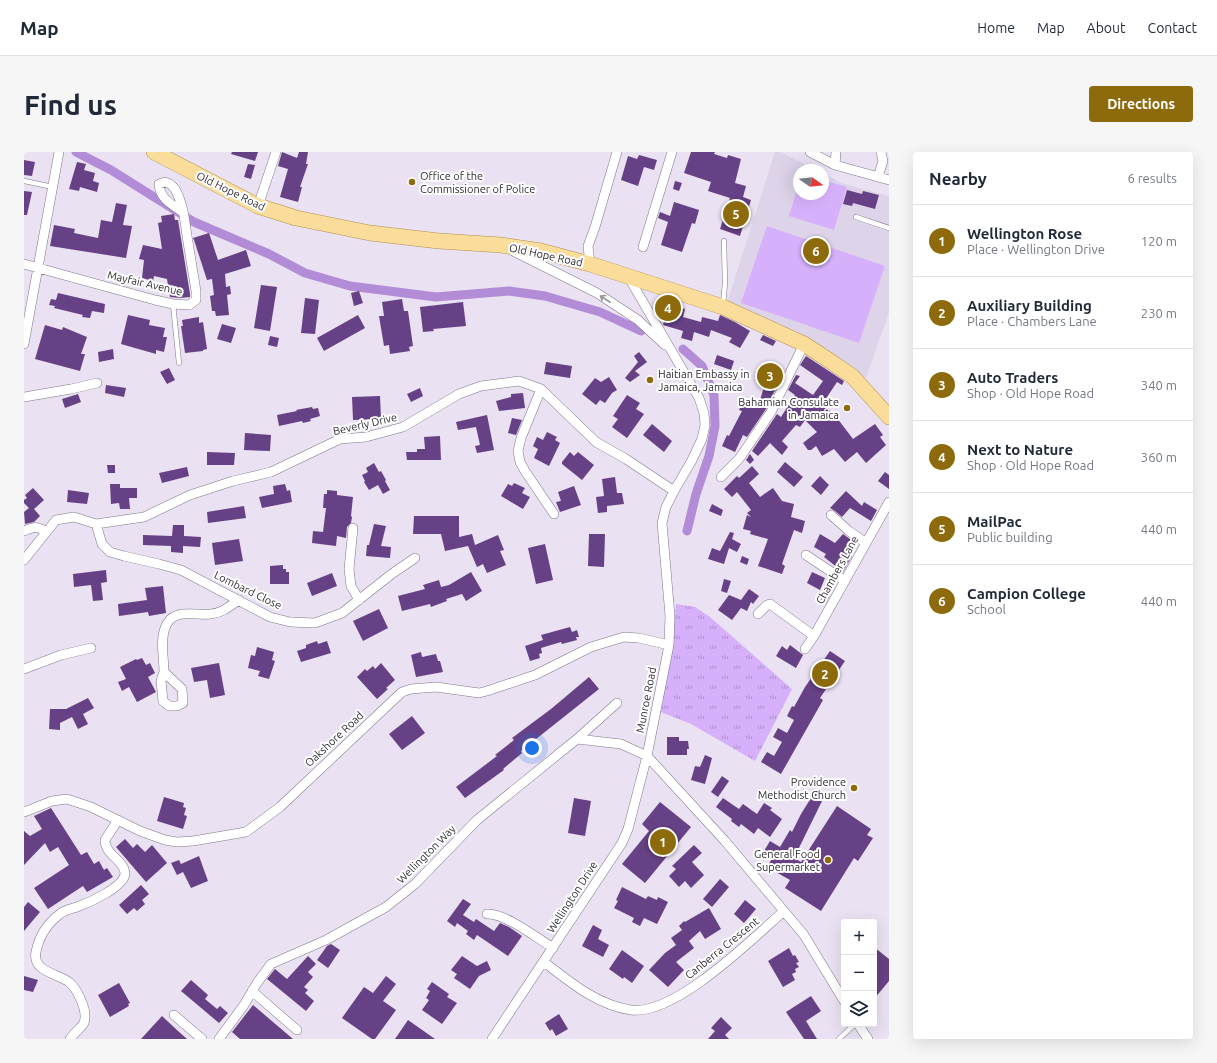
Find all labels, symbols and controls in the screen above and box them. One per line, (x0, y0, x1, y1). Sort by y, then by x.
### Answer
text: Map (20, 17, 59, 39)
text: Home (977, 20, 1015, 36)
text: Map (1037, 20, 1065, 36)
text: About (1087, 20, 1126, 36)
text: Contact (1148, 20, 1197, 36)
button: Directions (1089, 86, 1193, 122)
text: Find us (24, 89, 117, 120)
north arrow (793, 164, 829, 200)
street label: Old Hope Road (195, 169, 267, 213)
text: Nearby (929, 169, 987, 188)
place label: Office of the Commissioner of Police (420, 170, 535, 195)
text: 6 results (1127, 171, 1177, 185)
marker: Office of the Commissioner of Police (407, 177, 417, 187)
pin: 5 (723, 199, 749, 229)
text: Wellington Rose (967, 225, 1082, 242)
text: 1 (938, 234, 946, 248)
text: 120 m (1141, 234, 1177, 248)
pin: 6 (803, 236, 829, 266)
street label: Old Hope Road (508, 241, 584, 269)
text: Place · Wellington Drive (967, 242, 1105, 256)
street label: Mayfair Avenue (106, 269, 184, 297)
pin: 4 (655, 293, 681, 323)
one-way arrow (599, 294, 611, 302)
text: Auxiliary Building (967, 297, 1092, 314)
text: 2 (938, 306, 946, 320)
text: 230 m (1141, 306, 1177, 320)
text: Place · Chambers Lane (967, 314, 1097, 328)
pin: 3 (757, 361, 783, 391)
place label: Haitian Embassy in Jamaica, Jamaica (658, 368, 750, 393)
text: Auto Traders (967, 369, 1058, 386)
marker: Haitian Embassy in Jamaica, Jamaica (645, 375, 655, 385)
text: 3 (938, 378, 946, 392)
text: 340 m (1141, 378, 1177, 392)
text: Shop · Old Hope Road (967, 386, 1094, 400)
place label: Bahamian Consulate in Jamaica (738, 396, 839, 421)
marker: Bahamian Consulate in Jamaica (842, 403, 852, 413)
street label: Beverly Drive (332, 411, 398, 437)
text: Next to Nature (967, 441, 1073, 458)
text: 4 (938, 450, 946, 464)
text: 360 m (1141, 450, 1177, 464)
text: Shop · Old Hope Road (967, 458, 1094, 472)
text: MailPac (967, 513, 1022, 530)
text: 5 (938, 522, 946, 536)
text: 440 m (1141, 522, 1177, 536)
text: Public building (967, 530, 1053, 544)
street label: Chambers Lane (813, 534, 861, 606)
street label: Lombard Close (212, 568, 284, 612)
text: Campion College (967, 585, 1086, 602)
text: 6 (938, 594, 946, 608)
text: 440 m (1141, 594, 1177, 608)
text: School (967, 602, 1006, 616)
pin: 2 (812, 659, 838, 689)
street label: Munroe Road (634, 666, 658, 734)
street label: Oakshore Road (302, 709, 366, 769)
your location (522, 738, 542, 758)
place label: Providence Methodist Church (758, 776, 846, 801)
marker: Providence Methodist Church (849, 783, 859, 793)
street label: Wellington Way (394, 822, 458, 886)
pin: 1 (650, 827, 676, 857)
place label: General Food Supermarket (754, 848, 821, 873)
marker: General Food Supermarket (823, 855, 833, 865)
street label: Wellington Drive (544, 859, 600, 935)
street label: Canberra Crescent (683, 914, 762, 981)
map controls (841, 919, 877, 1027)
button: + (841, 919, 877, 955)
button: − (841, 955, 877, 991)
button: layers (841, 991, 877, 1027)

